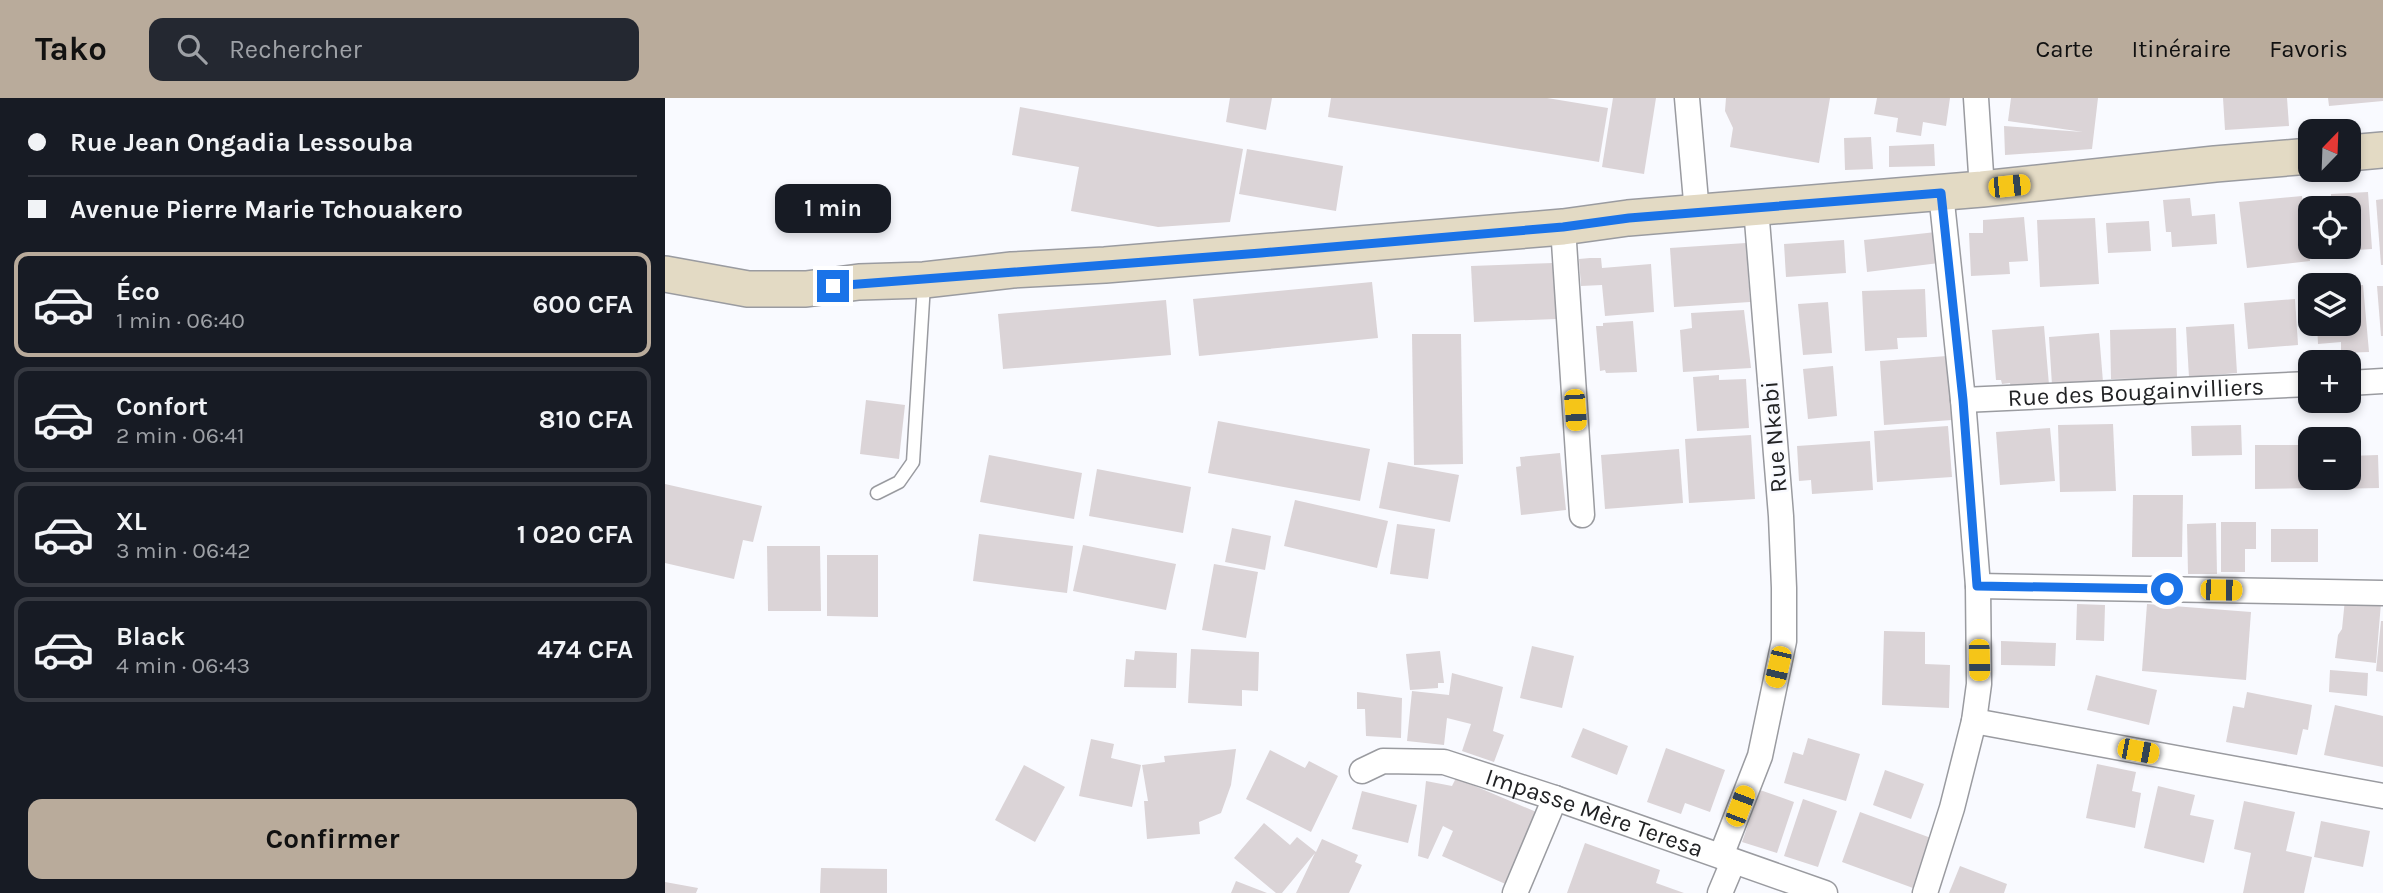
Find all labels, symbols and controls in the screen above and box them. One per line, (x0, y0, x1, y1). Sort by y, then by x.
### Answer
search box (149, 18, 639, 81)
text: Tako (35, 30, 107, 68)
icon: search (173, 30, 211, 68)
text: Rechercher (229, 34, 362, 65)
text: Carte (2035, 35, 2093, 63)
text: Itinéraire (2131, 35, 2231, 63)
text: Favoris (2269, 35, 2348, 63)
north arrow (2298, 119, 2361, 182)
map controls (2298, 119, 2361, 490)
text: Rue Jean Ongadia Lessouba (70, 127, 414, 158)
car (1988, 173, 2031, 199)
callout: 1 min (775, 184, 891, 234)
text: Avenue Pierre Marie Tchouakero (70, 194, 463, 225)
text: 1 min (804, 195, 862, 222)
button: locate (2298, 196, 2361, 259)
route end (817, 270, 849, 302)
icon: car (32, 273, 95, 336)
button: layers (2298, 273, 2361, 336)
text: Éco (116, 276, 160, 307)
text: 600 CFA (532, 289, 633, 320)
text: 1 min · 06:40 (116, 307, 245, 334)
button: + (2298, 350, 2361, 413)
street label: Rue des Bougainvilliers (2007, 372, 2265, 412)
street label: Rue Nkabi (1755, 380, 1793, 494)
icon: car (32, 388, 95, 451)
car (1564, 388, 1587, 432)
text: Confort (116, 391, 208, 422)
text: 810 CFA (539, 404, 633, 435)
text: 2 min · 06:41 (116, 422, 245, 449)
button: − (2298, 427, 2361, 490)
icon: car (32, 503, 95, 566)
text: XL (116, 506, 147, 537)
text: 1 020 CFA (517, 519, 633, 550)
text: 3 min · 06:42 (116, 537, 251, 564)
route start (2151, 573, 2183, 605)
car (2200, 579, 2243, 601)
icon: car (32, 618, 95, 681)
text: Black (116, 621, 185, 652)
text: 474 CFA (537, 634, 633, 665)
car (1969, 639, 1990, 681)
car (1764, 644, 1793, 690)
text: 4 min · 06:43 (116, 652, 250, 679)
car (2116, 737, 2161, 765)
street label: Impasse Mère Teresa (1482, 762, 1707, 863)
car (1723, 783, 1758, 829)
button: Confirmer (28, 799, 637, 879)

